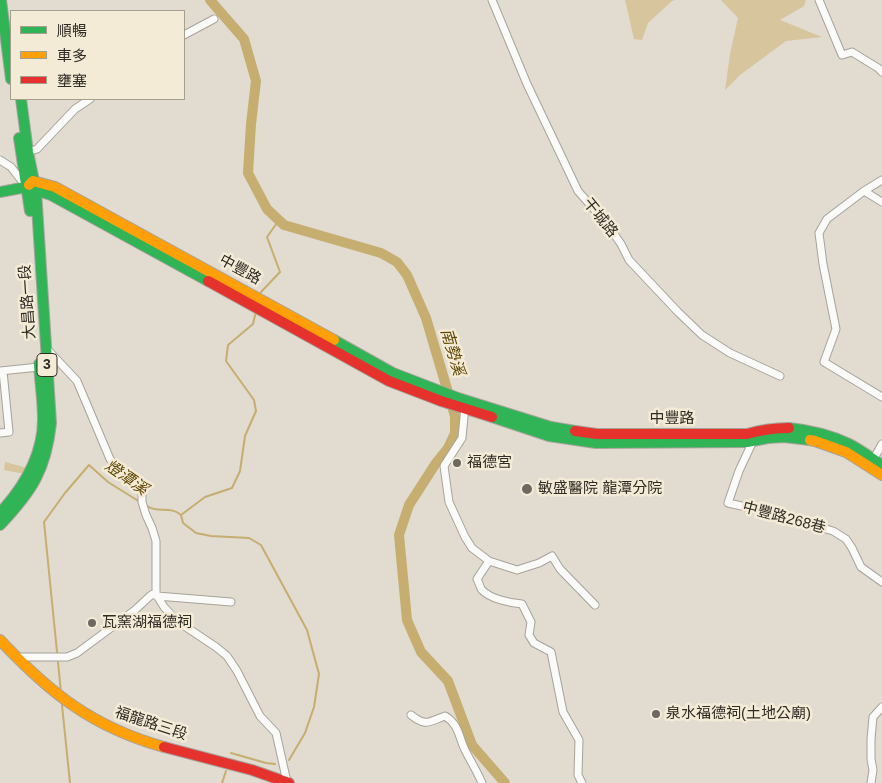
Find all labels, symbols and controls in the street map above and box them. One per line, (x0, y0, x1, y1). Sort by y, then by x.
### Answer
legend (10, 10, 185, 100)
text: 順暢 (57, 22, 87, 39)
text: 車多 (57, 47, 87, 64)
text: 壅塞 (57, 72, 87, 89)
street label: 干城路 (579, 195, 621, 241)
street label: 中豐路 (216, 251, 264, 289)
street label: 大昌路一段 (16, 264, 40, 340)
water label: 南勢溪 (436, 326, 468, 378)
road number: 3 (37, 354, 57, 376)
street label: 中豐路 (650, 410, 694, 428)
place label: 福德宮 (467, 454, 512, 472)
water label: 燈潭溪 (101, 456, 151, 500)
marker: 福德宮 (451, 457, 463, 469)
place label: 敏盛醫院 龍潭分院 (538, 480, 662, 498)
marker: 敏盛醫院 龍潭分院 (520, 482, 534, 496)
street label: 中豐路268巷 (741, 498, 827, 538)
place label: 瓦窯湖福德祠 (102, 614, 192, 632)
marker: 瓦窯湖福德祠 (86, 617, 98, 629)
street label: 福龍路三段 (113, 704, 189, 744)
place label: 泉水福德祠(土地公廟) (666, 705, 811, 723)
marker: 泉水福德祠(土地公廟) (650, 708, 662, 720)

